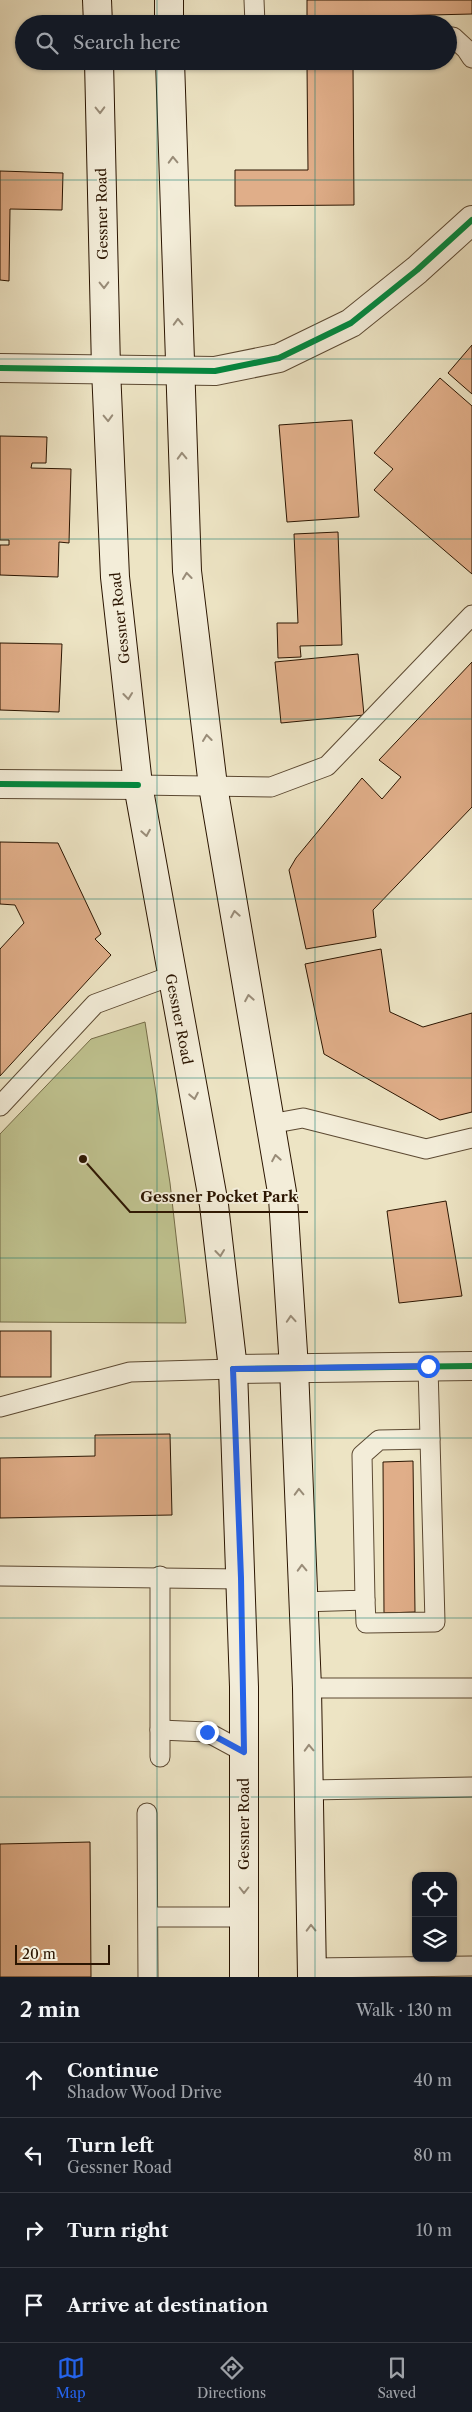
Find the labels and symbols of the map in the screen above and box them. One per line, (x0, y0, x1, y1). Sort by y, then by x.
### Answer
one-way arrow (95, 106, 105, 114)
one-way arrow (168, 156, 178, 164)
street label: Gessner Road (92, 167, 112, 260)
one-way arrow (99, 282, 109, 289)
one-way arrow (172, 318, 183, 326)
one-way arrow (103, 414, 113, 422)
one-way arrow (177, 452, 188, 460)
street label: Gessner Road (106, 571, 134, 665)
one-way arrow (182, 572, 193, 580)
one-way arrow (122, 693, 133, 701)
one-way arrow (202, 733, 213, 741)
one-way arrow (141, 829, 151, 837)
one-way arrow (230, 910, 240, 918)
street label: Gessner Road (161, 972, 197, 1066)
one-way arrow (244, 993, 255, 1001)
one-way arrow (188, 1092, 199, 1101)
one-way arrow (272, 1153, 282, 1162)
callout: Gessner Pocket Park (130, 1182, 308, 1212)
text: Gessner Pocket Park (140, 1187, 299, 1206)
one-way arrow (214, 1249, 225, 1257)
one-way arrow (286, 1315, 297, 1323)
route start (417, 1355, 440, 1378)
one-way arrow (294, 1488, 304, 1496)
one-way arrow (297, 1564, 307, 1572)
route end (196, 1721, 219, 1744)
one-way arrow (303, 1744, 314, 1752)
street label: Gessner Road (235, 1778, 253, 1870)
one-way arrow (239, 1886, 249, 1894)
one-way arrow (306, 1924, 316, 1932)
scale bar (15, 1942, 110, 1965)

